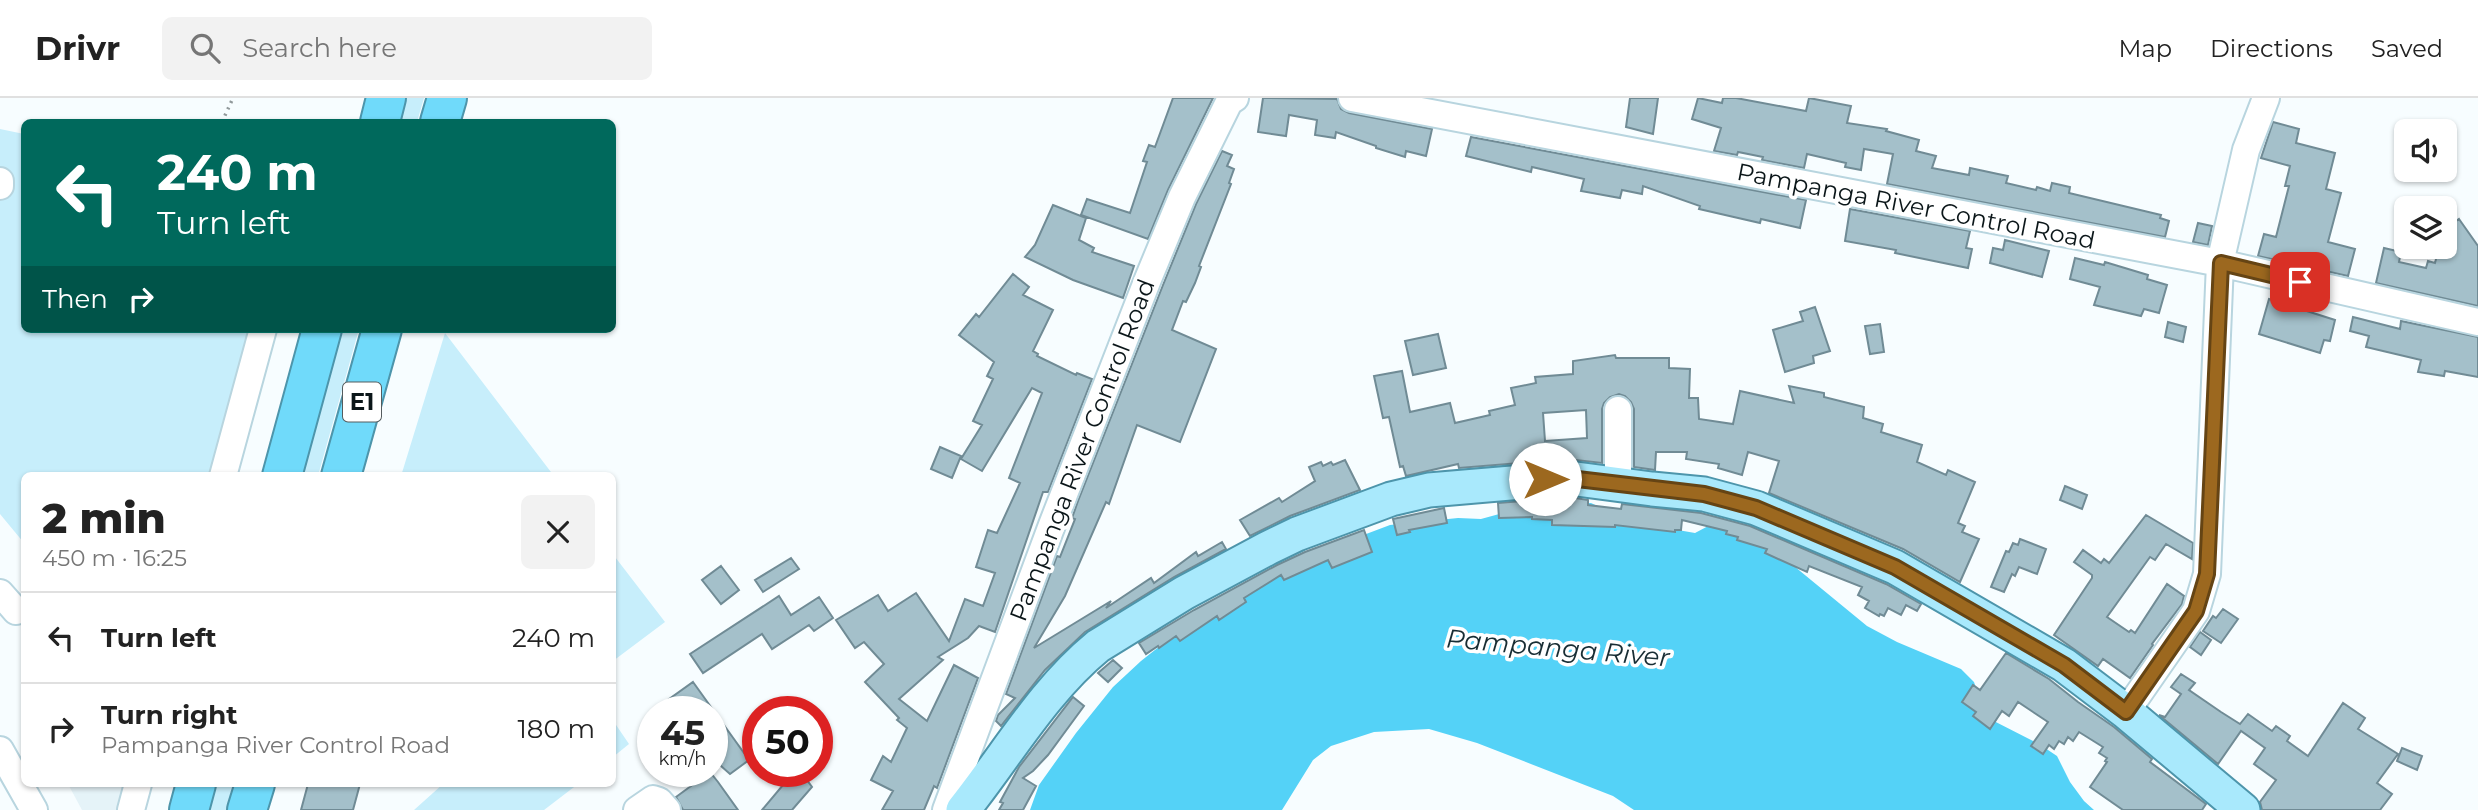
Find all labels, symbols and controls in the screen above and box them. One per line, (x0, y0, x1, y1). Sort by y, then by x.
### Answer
search box (162, 17, 652, 80)
text: Drivr (35, 28, 120, 68)
icon: search (186, 29, 224, 67)
text: Search here (242, 32, 397, 64)
text: Map (2119, 34, 2172, 63)
text: Directions (2210, 34, 2333, 63)
text: Saved (2371, 34, 2443, 63)
map controls (2394, 119, 2457, 259)
button: sound (2394, 119, 2457, 182)
text: 240 m (157, 143, 318, 202)
icon: left (42, 147, 133, 238)
street label: Pampanga River Control Road (1734, 157, 2098, 255)
button: layers (2394, 196, 2457, 259)
text: Turn left (157, 203, 291, 242)
pin (2270, 252, 2330, 312)
icon: arrive (2281, 263, 2319, 301)
street label: Pampanga River Control Road (1003, 275, 1161, 625)
icon: right (122, 280, 160, 318)
text: Then (42, 283, 108, 315)
road number: E1 (343, 382, 381, 422)
position arrow (1508, 442, 1582, 516)
text: 2 min (42, 492, 166, 544)
button: close (521, 495, 595, 569)
text: 450 m · 16:25 (42, 544, 187, 572)
icon: left (42, 619, 80, 657)
text: Turn left (101, 622, 217, 654)
text: 240 m (512, 622, 595, 654)
water label: Pampanga River (1445, 622, 1672, 674)
speed limit sign: 50 (742, 696, 833, 787)
text: Turn right (101, 699, 237, 731)
icon: right (42, 710, 80, 748)
text: 45 (660, 711, 705, 754)
text: 180 m (517, 713, 595, 745)
text: Pampanga River Control Road (101, 731, 450, 759)
text: km/h (658, 748, 707, 770)

